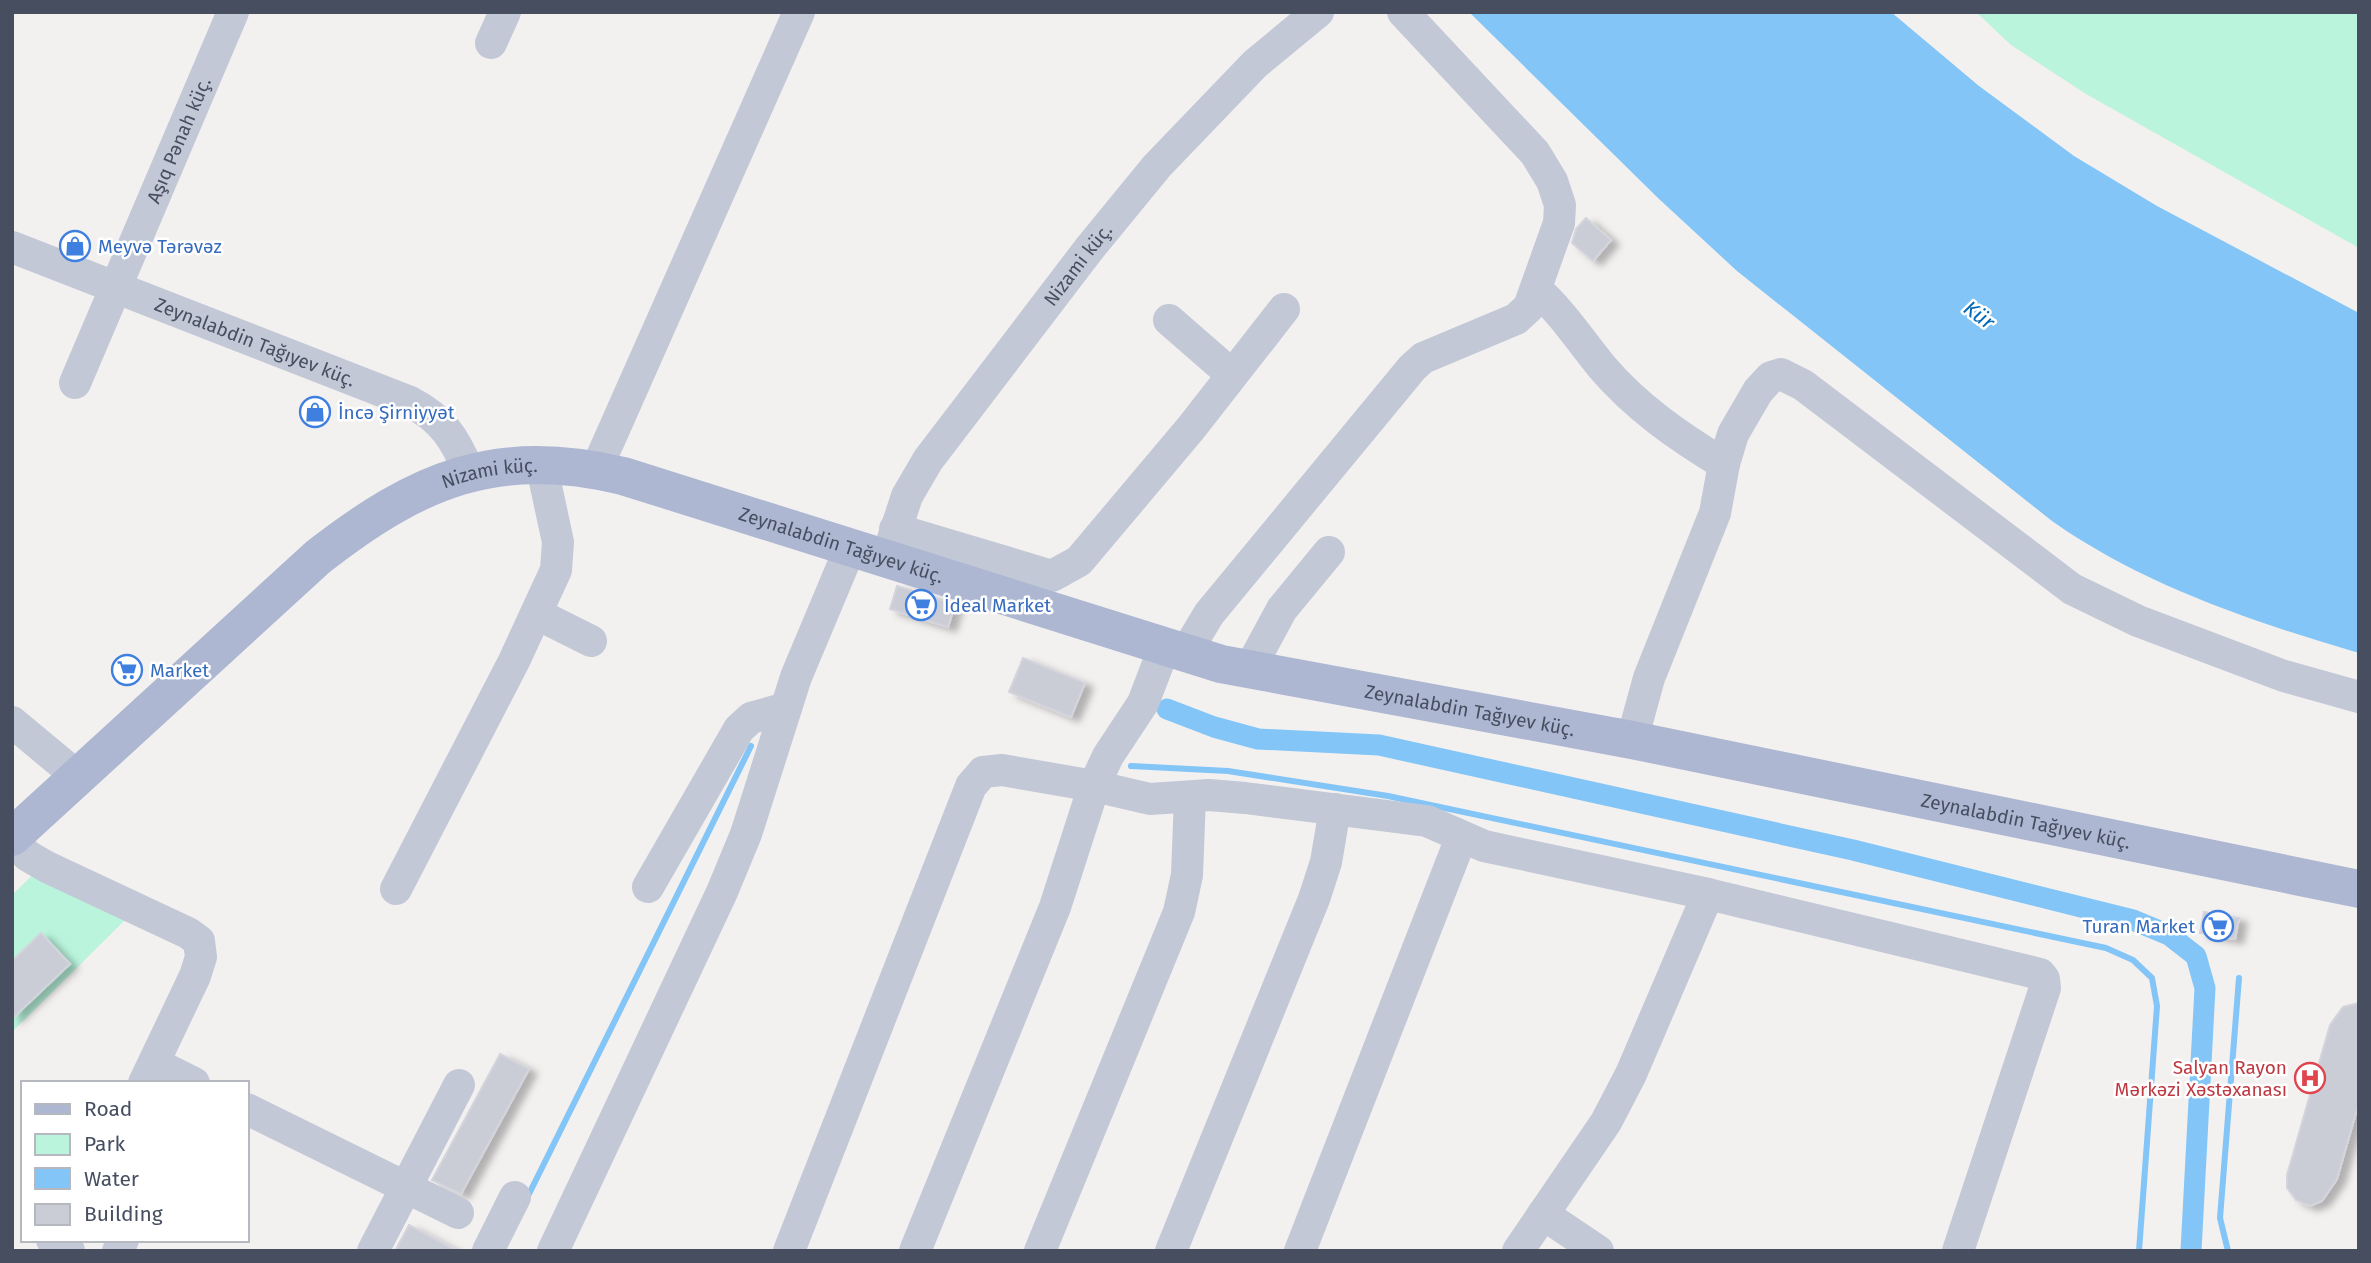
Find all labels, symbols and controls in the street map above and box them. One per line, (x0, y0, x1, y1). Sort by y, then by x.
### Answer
street label: Aşıq Pənah küç. (141, 74, 215, 207)
street label: Nizami küç. (1038, 219, 1117, 310)
shop icon: Meyvə Tərəvəz (58, 229, 92, 263)
place label: Meyvə Tərəvəz (98, 235, 222, 258)
street label: Zeynalabdin Tağıyev küç. (152, 292, 359, 391)
water label: Kür (1958, 295, 2000, 336)
shop icon: İncə Şirniyyət (298, 395, 332, 429)
place label: İncə Şirniyyət (338, 401, 455, 424)
street label: Nizami küç. (438, 454, 538, 493)
street label: Zeynalabdin Tağıyev küç. (736, 502, 947, 588)
supermarket icon: İdeal Market (904, 588, 938, 622)
place label: İdeal Market (944, 594, 1051, 617)
supermarket icon: Market (110, 653, 144, 687)
place label: Market (150, 659, 209, 682)
street label: Zeynalabdin Tağıyev küç. (1363, 679, 1577, 741)
street label: Zeynalabdin Tağıyev küç. (1919, 788, 2133, 853)
supermarket icon: Turan Market (2201, 909, 2235, 943)
place label: Turan Market (2082, 915, 2195, 938)
place label: Salyan Rayon Mərkəzi Xəstəxanası (2115, 1056, 2287, 1101)
hospital icon: Salyan Rayon Mərkəzi Xəstəxanası (2293, 1061, 2327, 1095)
legend (21, 1081, 248, 1242)
text: Road (84, 1096, 132, 1122)
text: Park (84, 1131, 126, 1157)
text: Water (84, 1166, 139, 1192)
text: Building (84, 1201, 163, 1227)

